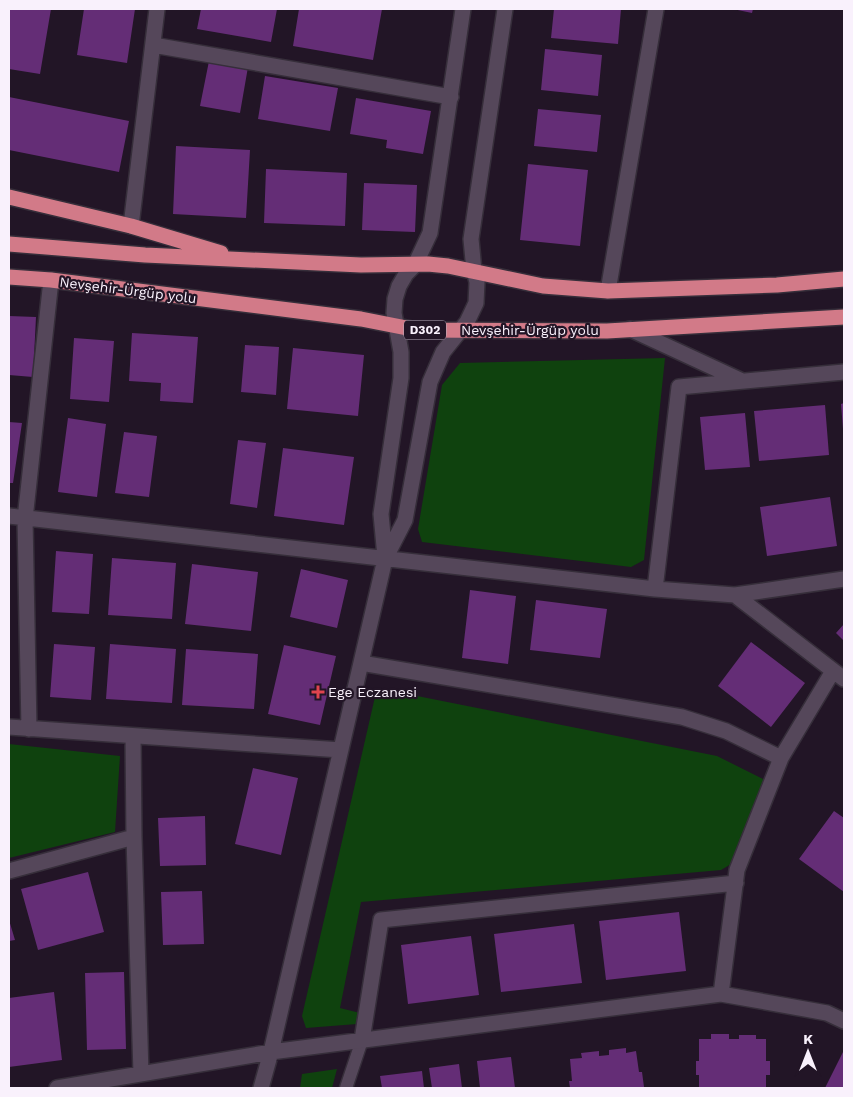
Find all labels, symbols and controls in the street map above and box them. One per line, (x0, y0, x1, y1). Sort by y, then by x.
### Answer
street label: Nevşehir-Ürgüp yolu (59, 274, 197, 306)
road number: D302 (404, 320, 446, 340)
street label: Nevşehir-Ürgüp yolu (461, 322, 599, 338)
place label: Ege Eczanesi (328, 684, 417, 700)
marker: Ege Eczanesi (312, 686, 324, 698)
north arrow (783, 1027, 833, 1077)
text: K (803, 1031, 813, 1047)

